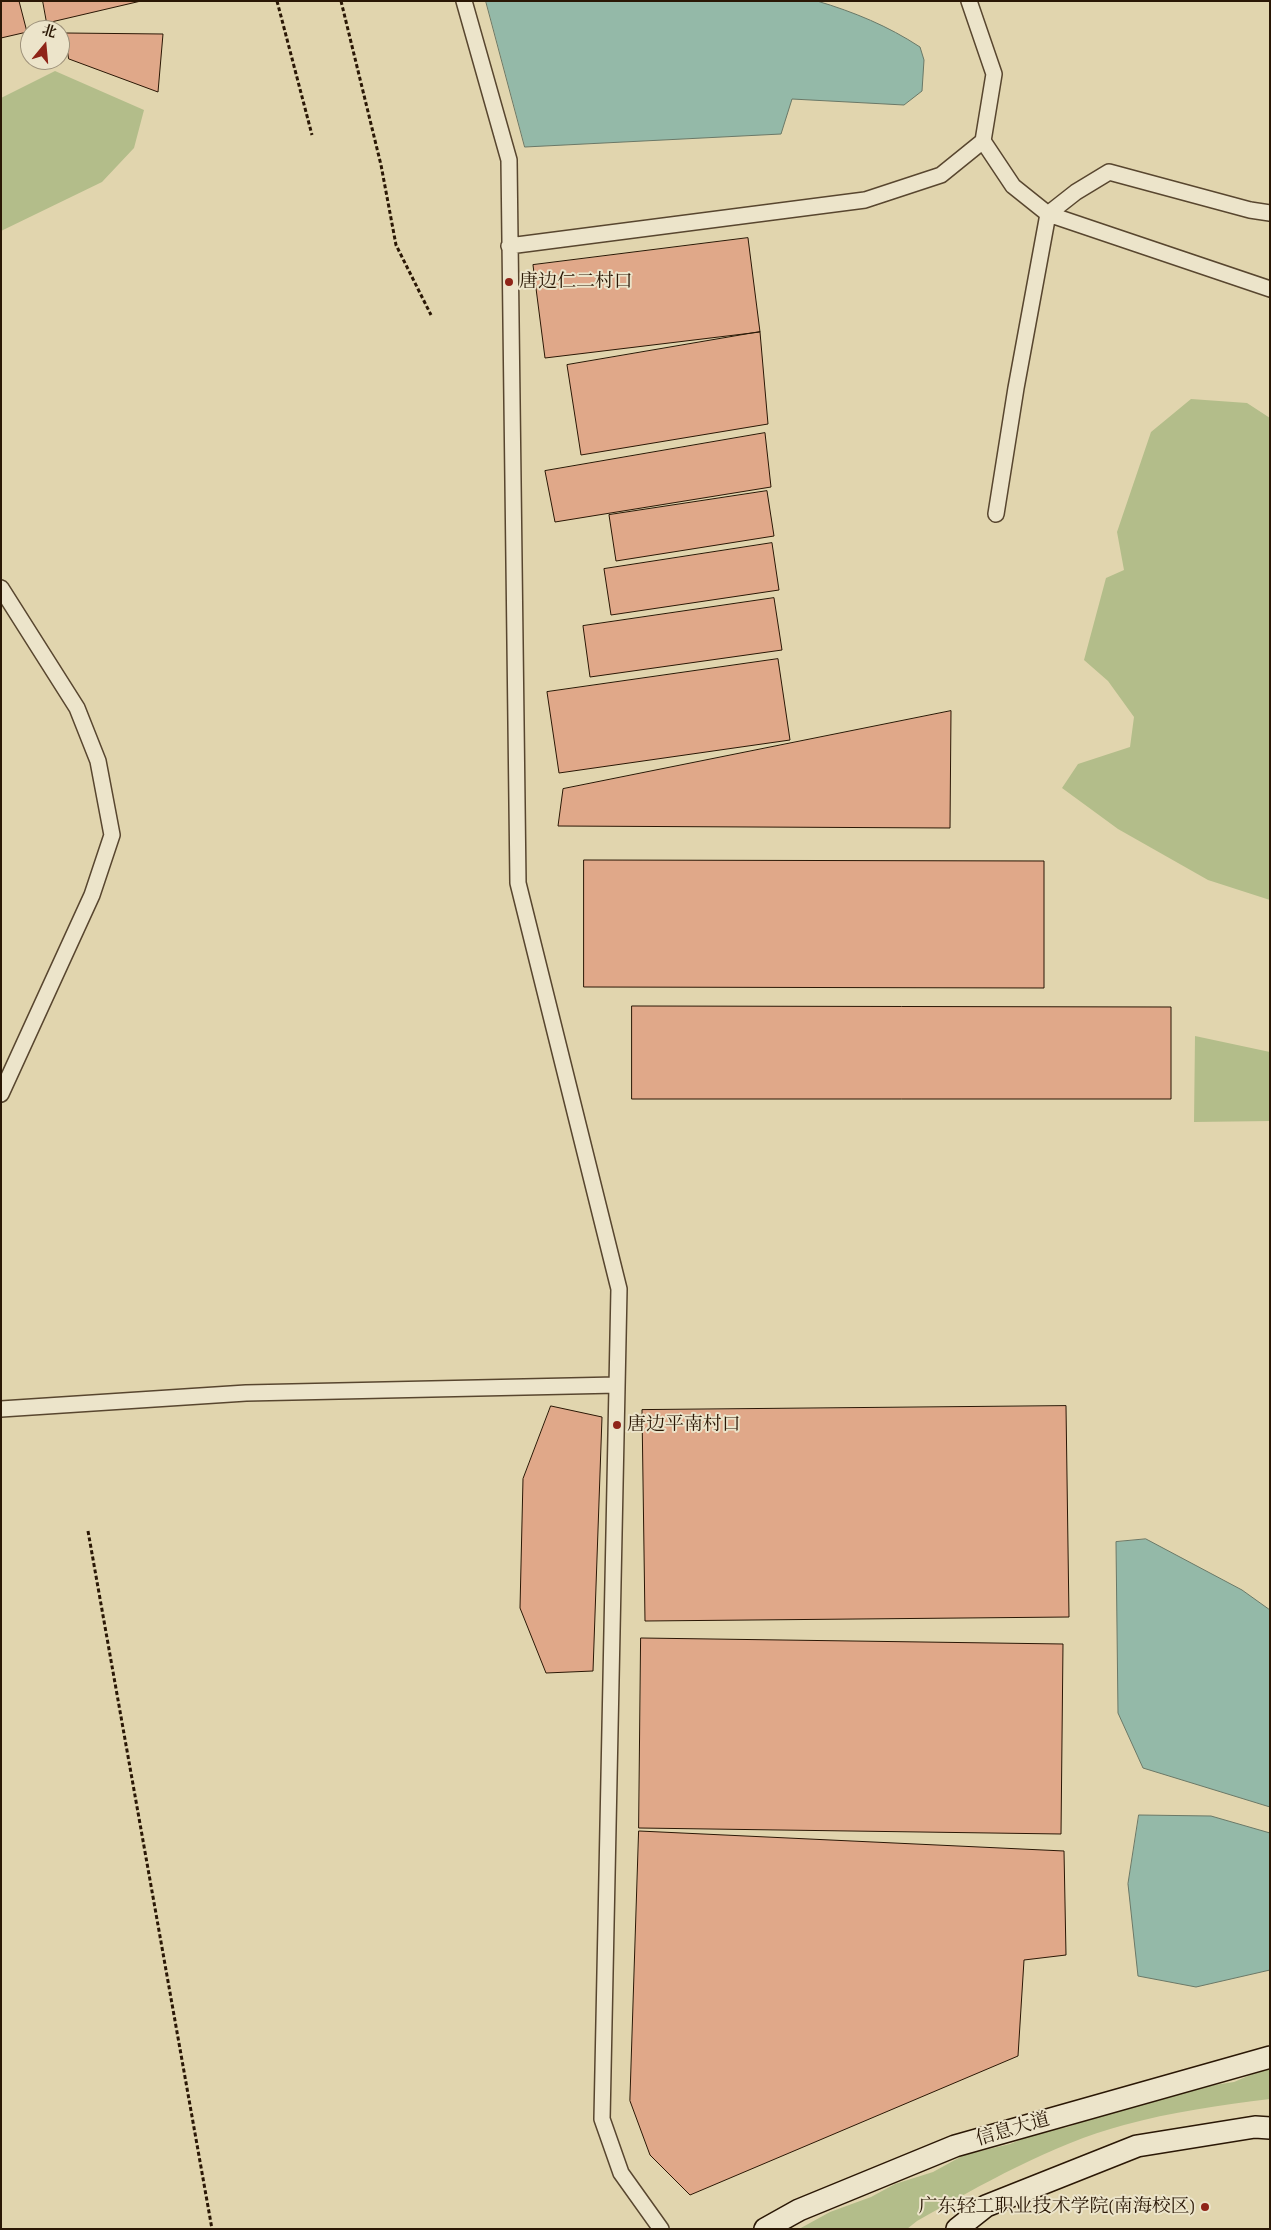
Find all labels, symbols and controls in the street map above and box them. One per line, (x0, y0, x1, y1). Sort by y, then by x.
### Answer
north arrow (20, 20, 70, 70)
text: 北 (40, 20, 59, 42)
place label: 唐边仁二村口 (519, 271, 633, 293)
marker: 唐边仁二村口 (503, 276, 515, 288)
place label: 唐边平南村口 (627, 1414, 741, 1436)
marker: 唐边平南村口 (611, 1419, 623, 1431)
street label: 信息大道 (973, 2109, 1053, 2151)
place label: 广东轻工职业技术学院(南海校区) (919, 2196, 1195, 2218)
marker: 广东轻工职业技术学院(南海校区) (1199, 2201, 1211, 2213)

